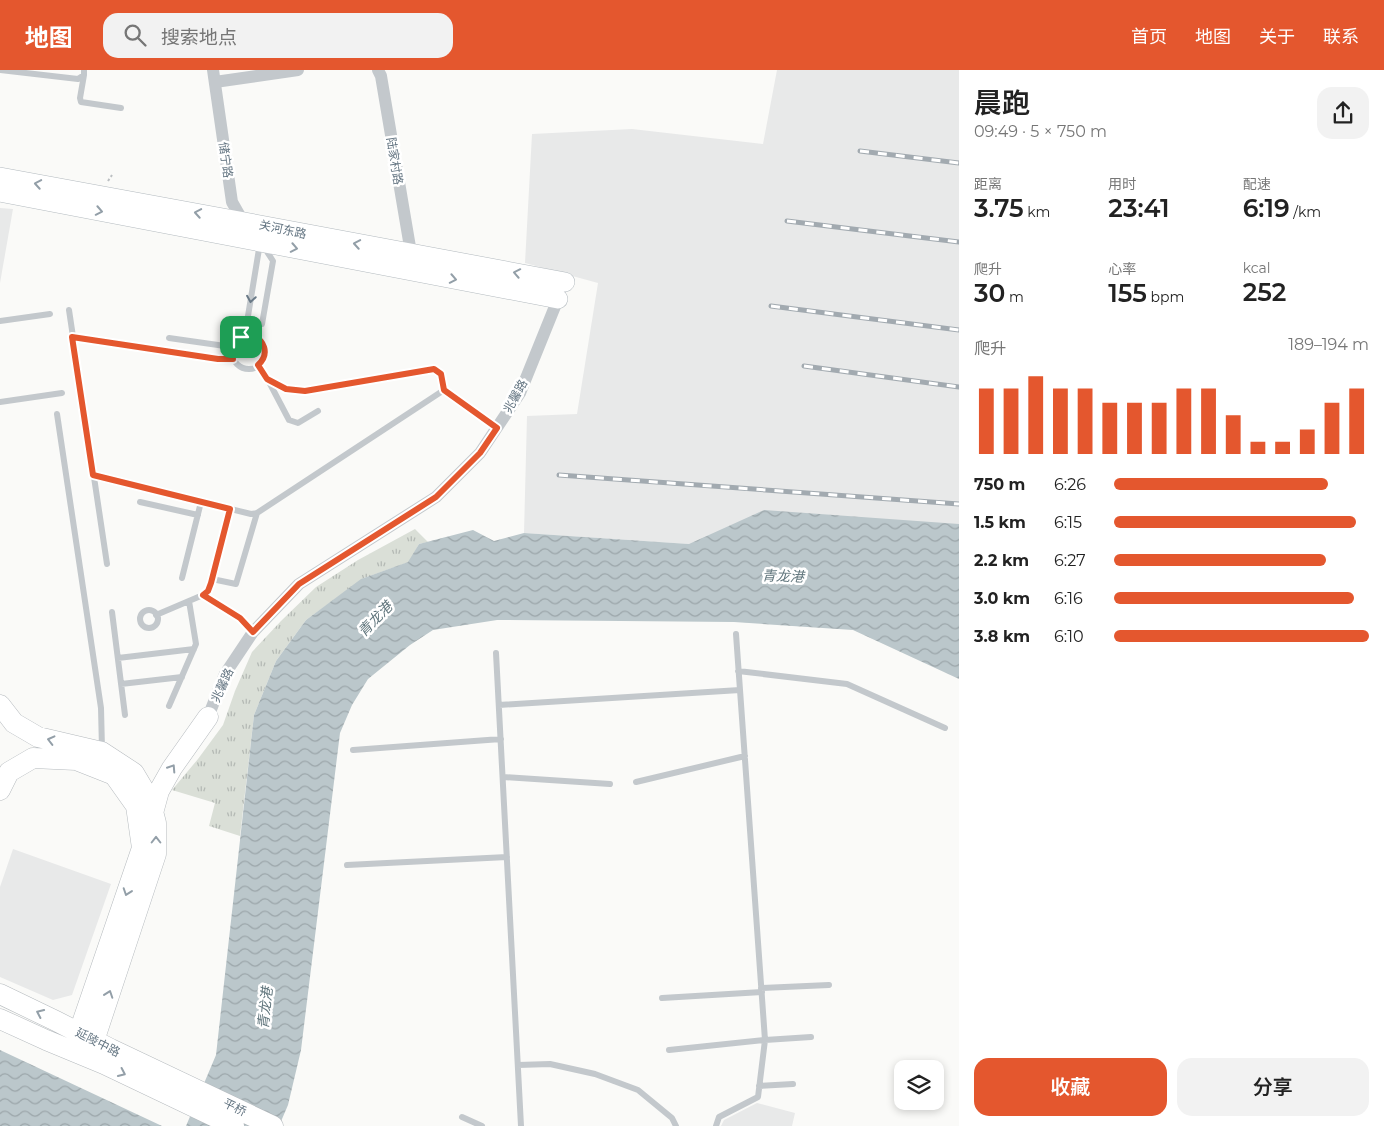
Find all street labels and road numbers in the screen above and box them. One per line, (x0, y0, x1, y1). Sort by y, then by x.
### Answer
street label: 陆家村路 (384, 136, 406, 186)
street label: 储宁路 (216, 141, 236, 179)
street label: 关河东路 (258, 217, 308, 241)
street label: 兆馨路 (500, 377, 530, 415)
street label: 兆馨路 (208, 666, 236, 704)
street label: 延陵中路 (73, 1024, 123, 1060)
street label: 平桥 (221, 1095, 249, 1119)

